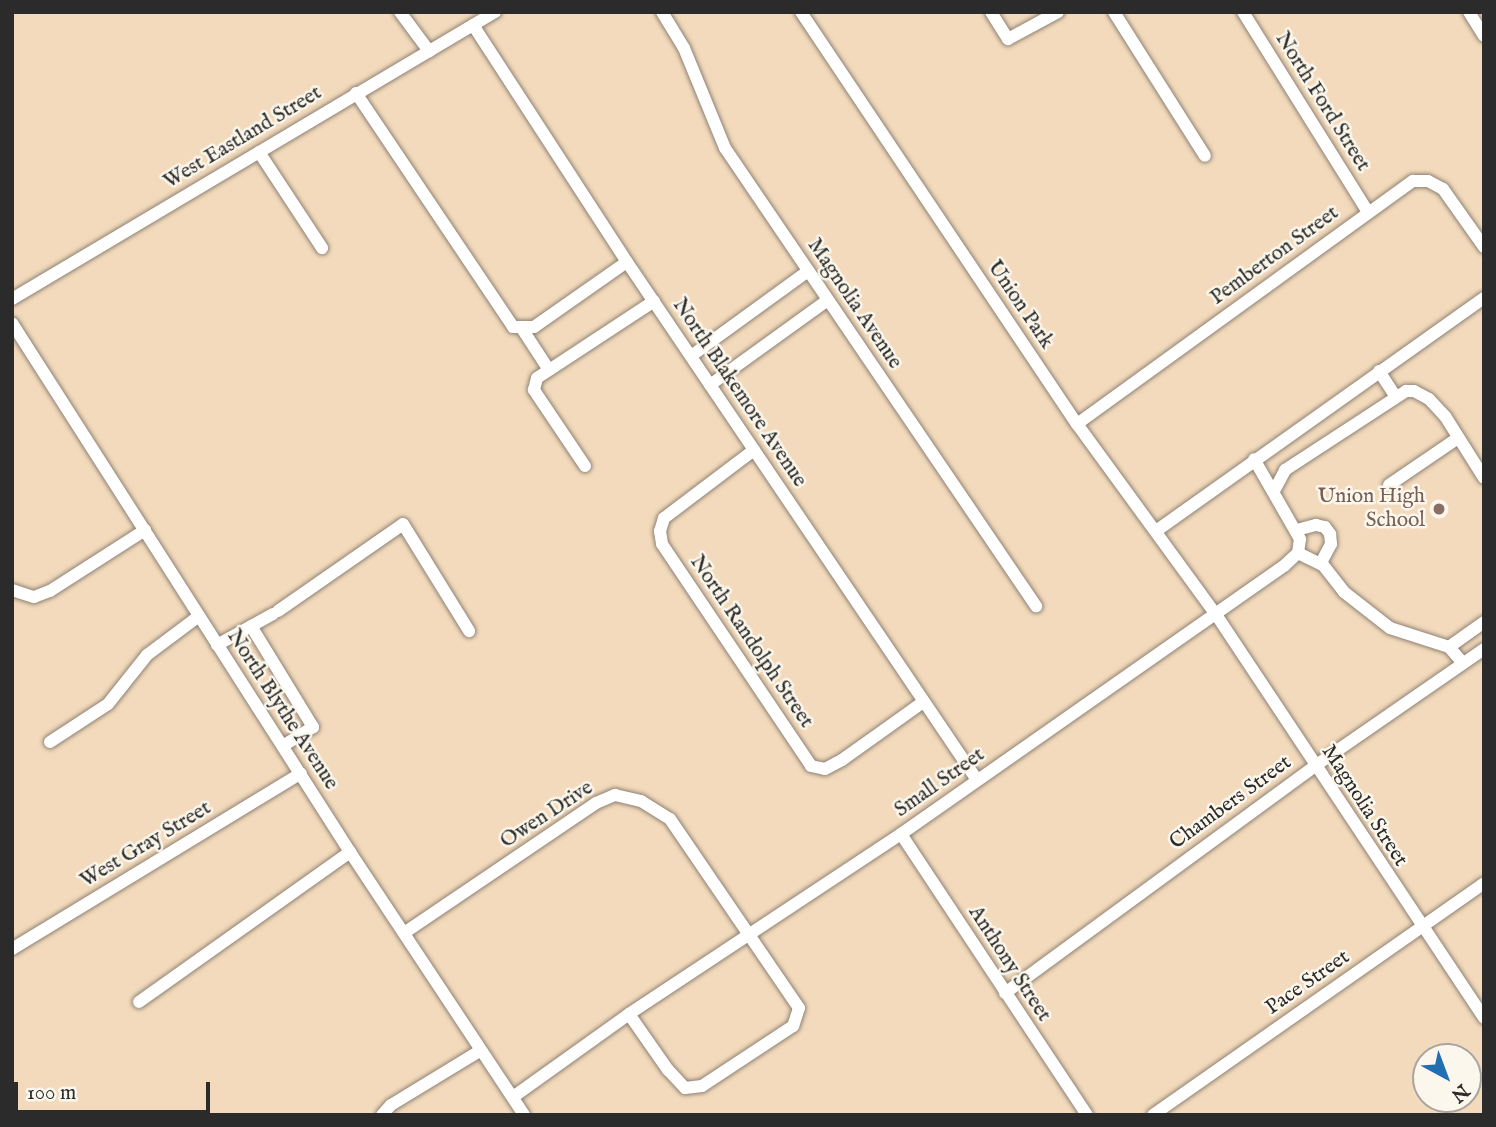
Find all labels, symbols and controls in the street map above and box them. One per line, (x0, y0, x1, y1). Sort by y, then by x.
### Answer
street label: North Ford Street (1269, 28, 1375, 176)
street label: West Eastland Street (159, 81, 327, 195)
street label: Pemberton Street (1206, 201, 1344, 311)
street label: Magnolia Avenue (801, 234, 907, 374)
street label: Union Park (981, 256, 1059, 354)
street label: North Blakemore Avenue (666, 294, 812, 492)
place label: Union High School (1318, 484, 1425, 534)
marker: Union High School (1431, 501, 1447, 517)
street label: North Randolph Street (684, 551, 818, 733)
street label: North Blythe Avenue (221, 625, 343, 795)
street label: Magnolia Street (1315, 740, 1413, 872)
street label: Small Street (890, 743, 990, 823)
street label: Chambers Street (1165, 750, 1297, 856)
street label: Owen Drive (496, 776, 598, 854)
street label: West Gray Street (76, 796, 216, 894)
street label: Anthony Street (962, 901, 1056, 1027)
street label: Pace Street (1261, 945, 1355, 1021)
north arrow (1412, 1043, 1482, 1113)
scale bar (18, 1068, 214, 1112)
text: N (1445, 1078, 1474, 1107)
text: 100 m (27, 1080, 76, 1107)

